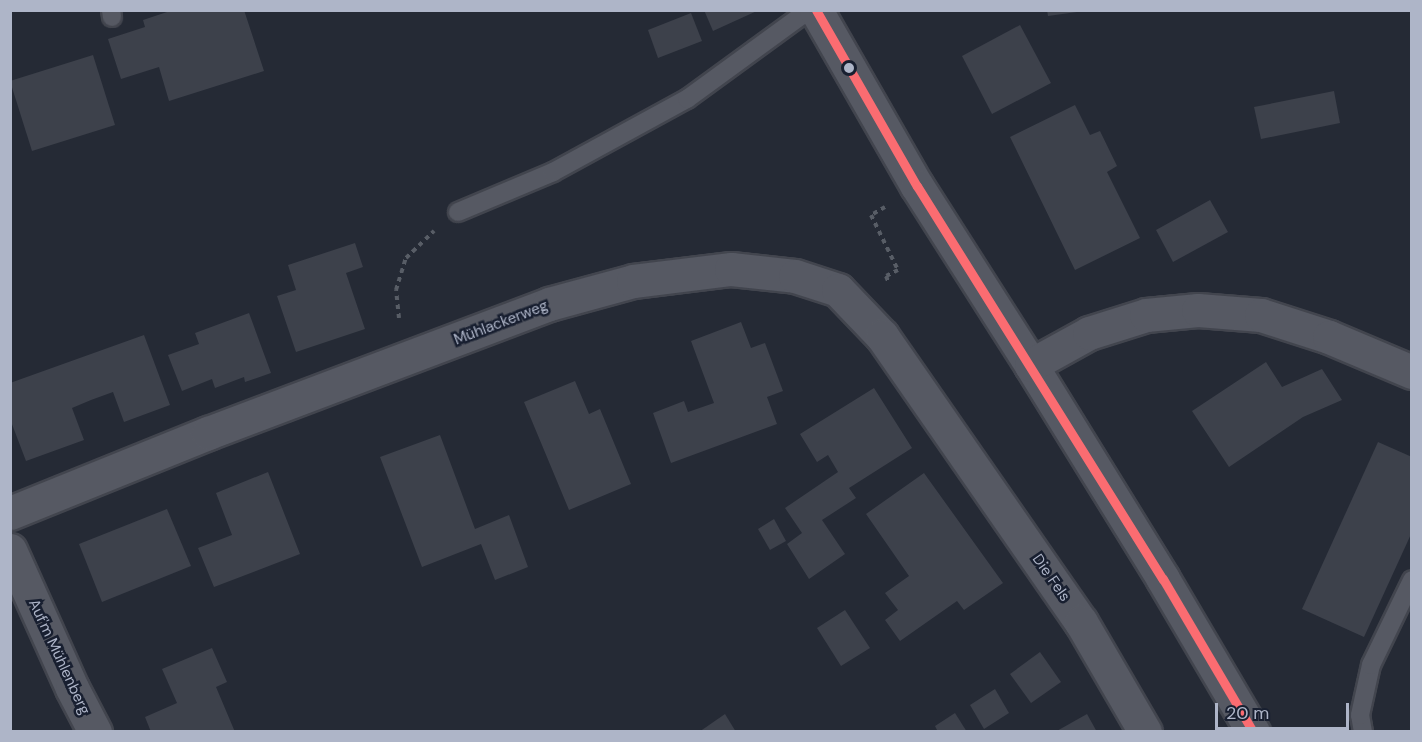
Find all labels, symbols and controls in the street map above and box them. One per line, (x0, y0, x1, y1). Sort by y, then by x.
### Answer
unlabelled marker (843, 62, 855, 74)
street label: Mühlackerweg (452, 297, 550, 349)
street label: Die Fels (1028, 551, 1074, 605)
street label: Auf'm Mühlenberg (24, 596, 94, 718)
scale bar (1218, 691, 1352, 729)
text: 20 m (1226, 701, 1269, 725)

